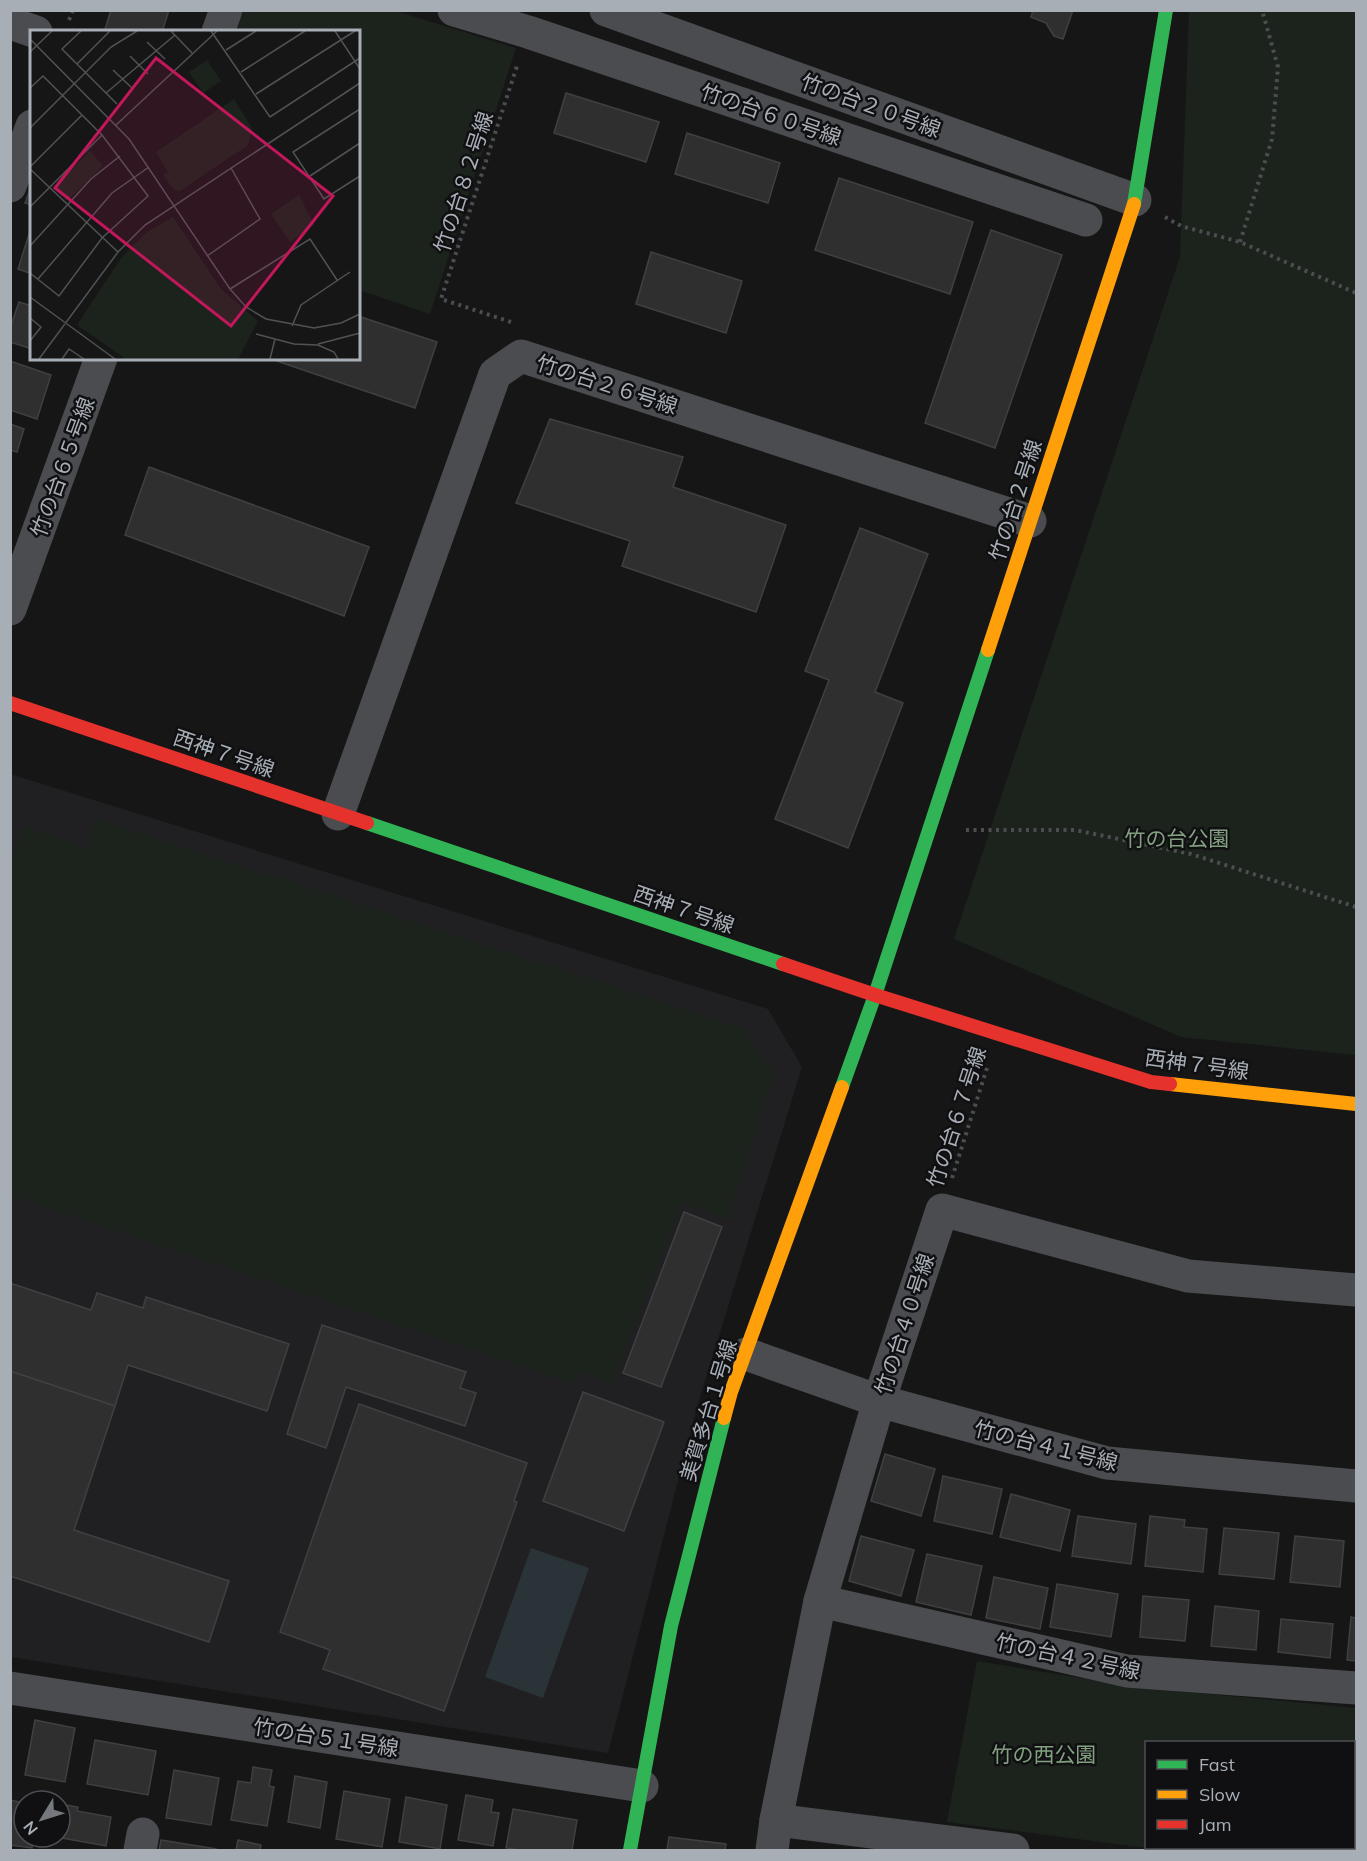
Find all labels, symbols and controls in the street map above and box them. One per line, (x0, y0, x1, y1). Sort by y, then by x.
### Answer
inset map (30, 30, 360, 360)
street label: 竹の台２０号線 (797, 68, 945, 142)
street label: 竹の台６０号線 (697, 78, 845, 150)
street label: 竹の台８２号線 (428, 108, 498, 256)
street label: 竹の台２６号線 (533, 349, 681, 419)
street label: 竹の台６５号線 (25, 393, 99, 541)
street label: 竹の台２号線 (983, 436, 1047, 564)
street label: 西神７号線 (170, 724, 278, 782)
park label: 竹の台公園 (1125, 825, 1230, 851)
street label: 西神７号線 (630, 880, 738, 938)
street label: 竹の台６７号線 (921, 1043, 991, 1191)
street label: 西神７号線 (1143, 1044, 1251, 1084)
street label: 竹の台４０号線 (869, 1250, 939, 1398)
street label: 美賀多台１号線 (674, 1336, 742, 1484)
street label: 竹の台４１号線 (972, 1415, 1120, 1475)
street label: 竹の台４２号線 (993, 1628, 1143, 1684)
street label: 竹の台５１号線 (251, 1713, 401, 1761)
park label: 竹の西公園 (992, 1741, 1097, 1767)
legend (1145, 1741, 1355, 1849)
text: Fast (1199, 1753, 1235, 1776)
text: Slow (1199, 1783, 1241, 1806)
north arrow (12, 1789, 72, 1849)
text: Jam (1199, 1813, 1232, 1836)
text: N (19, 1817, 42, 1839)

